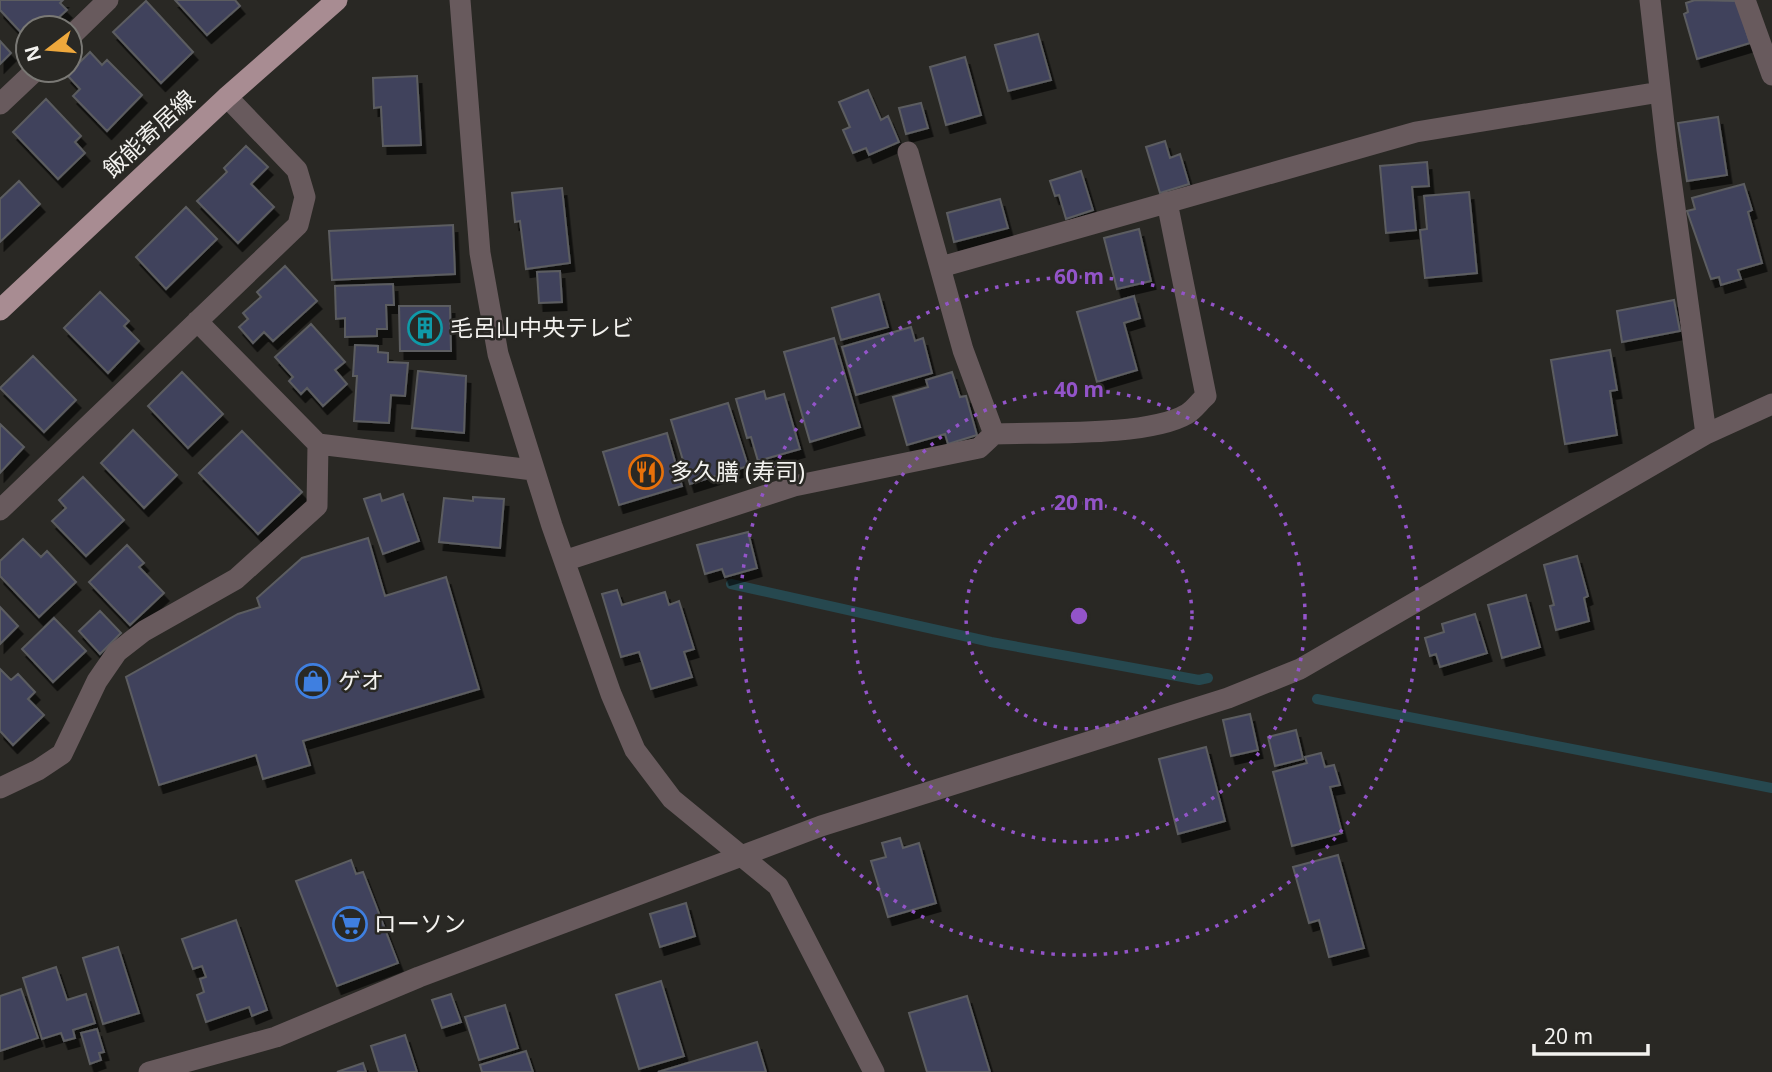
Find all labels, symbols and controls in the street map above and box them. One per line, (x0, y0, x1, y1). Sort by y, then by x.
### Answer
north arrow (14, 14, 84, 84)
text: N (18, 43, 47, 65)
street label: 飯能寄居線 (95, 82, 201, 184)
text: 60 m (1054, 262, 1104, 290)
building icon: 毛呂山中央テレビ (406, 309, 444, 347)
place label: 毛呂山中央テレビ (450, 311, 634, 343)
text: 40 m (1054, 375, 1104, 403)
restaurant icon: 多久膳 (寿司) (627, 453, 665, 491)
place label: 多久膳 (寿司) (670, 455, 805, 487)
text: 20 m (1054, 488, 1104, 516)
centre of rings (1067, 604, 1091, 628)
shop icon: ゲオ (294, 662, 332, 700)
place label: ゲオ (338, 664, 384, 696)
supermarket icon: ローソン (331, 905, 369, 943)
place label: ローソン (374, 907, 466, 939)
scale bar (1534, 1012, 1648, 1056)
text: 20 m (1544, 1022, 1593, 1050)

